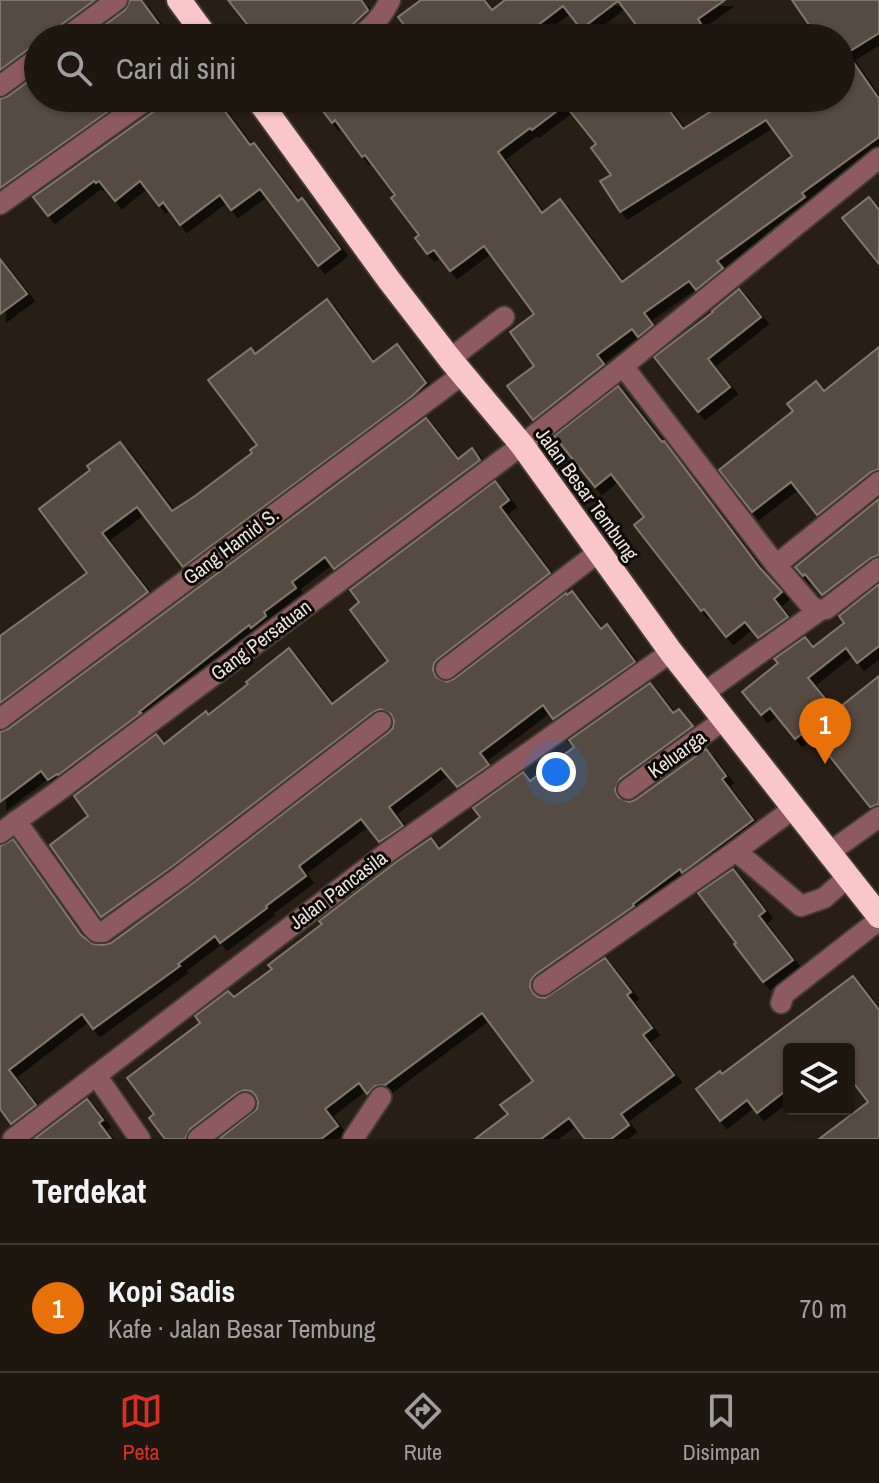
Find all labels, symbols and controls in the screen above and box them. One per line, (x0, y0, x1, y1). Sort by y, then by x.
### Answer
search box (24, 24, 855, 112)
icon: search (52, 46, 96, 90)
text: Cari di sini (116, 48, 236, 88)
street label: Jalan Besar Tembung (530, 422, 645, 566)
street label: Gang Hamid S. (177, 501, 284, 590)
street label: Gang Persatuan (205, 593, 317, 686)
pin: 1 (799, 698, 851, 764)
street label: Keluarga (642, 723, 711, 784)
your location (536, 752, 576, 792)
street label: Jalan Pancasila (283, 844, 392, 935)
map controls (783, 1043, 855, 1115)
button: layers (783, 1043, 855, 1115)
text: Terdekat (32, 1168, 146, 1214)
text: Kopi Sadis (108, 1271, 235, 1311)
text: 1 (52, 1291, 64, 1326)
text: 70 m (800, 1291, 847, 1326)
text: Kafe · Jalan Besar Tembung (108, 1311, 376, 1346)
tab: Peta (119, 1389, 163, 1467)
tab: Rute (401, 1389, 445, 1467)
tab: Disimpan (683, 1389, 760, 1467)

